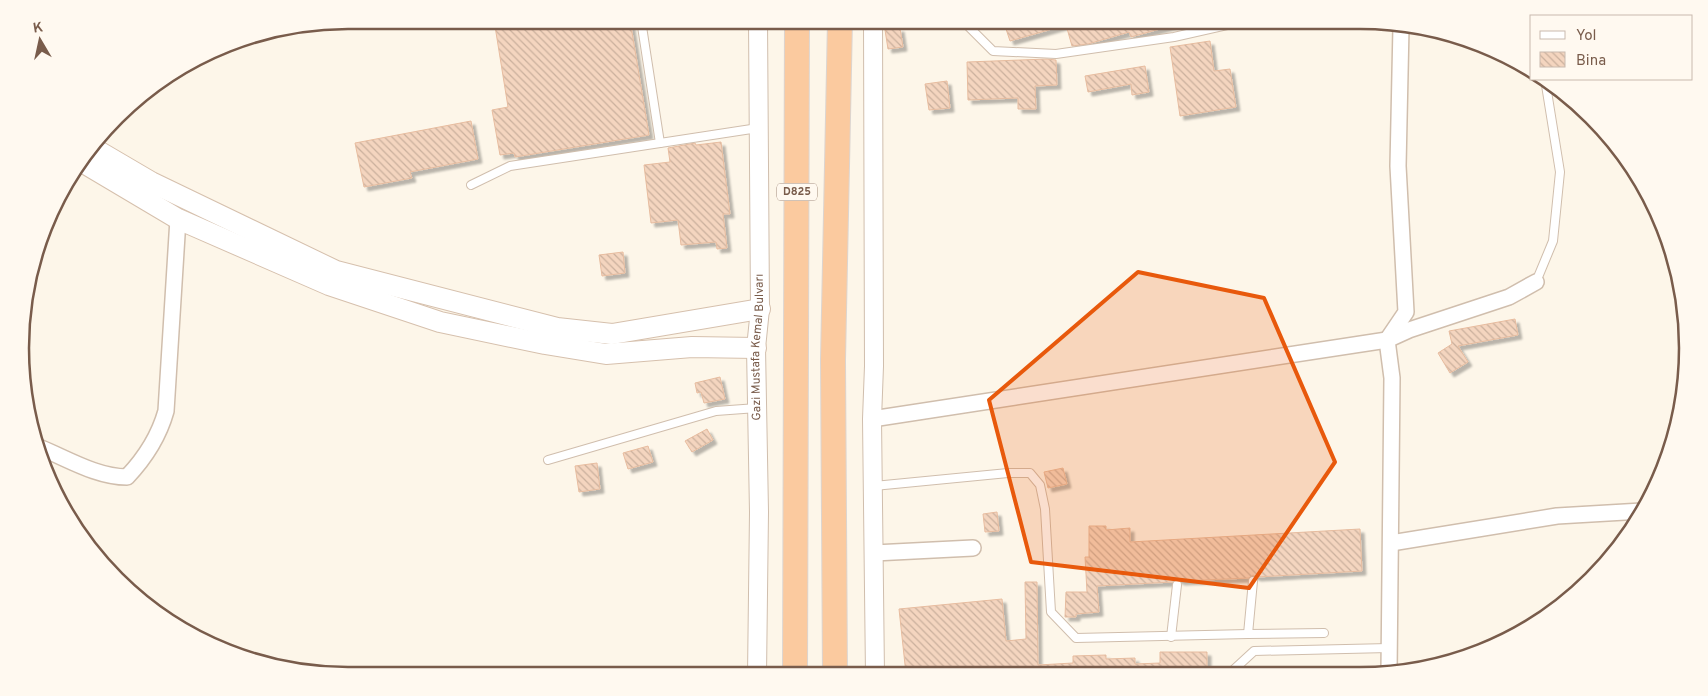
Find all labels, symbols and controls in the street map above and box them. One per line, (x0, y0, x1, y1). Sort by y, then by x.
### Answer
north arrow (15, 15, 65, 65)
legend (1530, 15, 1693, 80)
text: K (32, 19, 45, 38)
text: Yol (1576, 27, 1597, 46)
text: Bina (1576, 52, 1606, 71)
road number: D825 (777, 183, 817, 200)
street label: Gazi Mustafa Kemal Bulvarı (748, 274, 768, 421)

